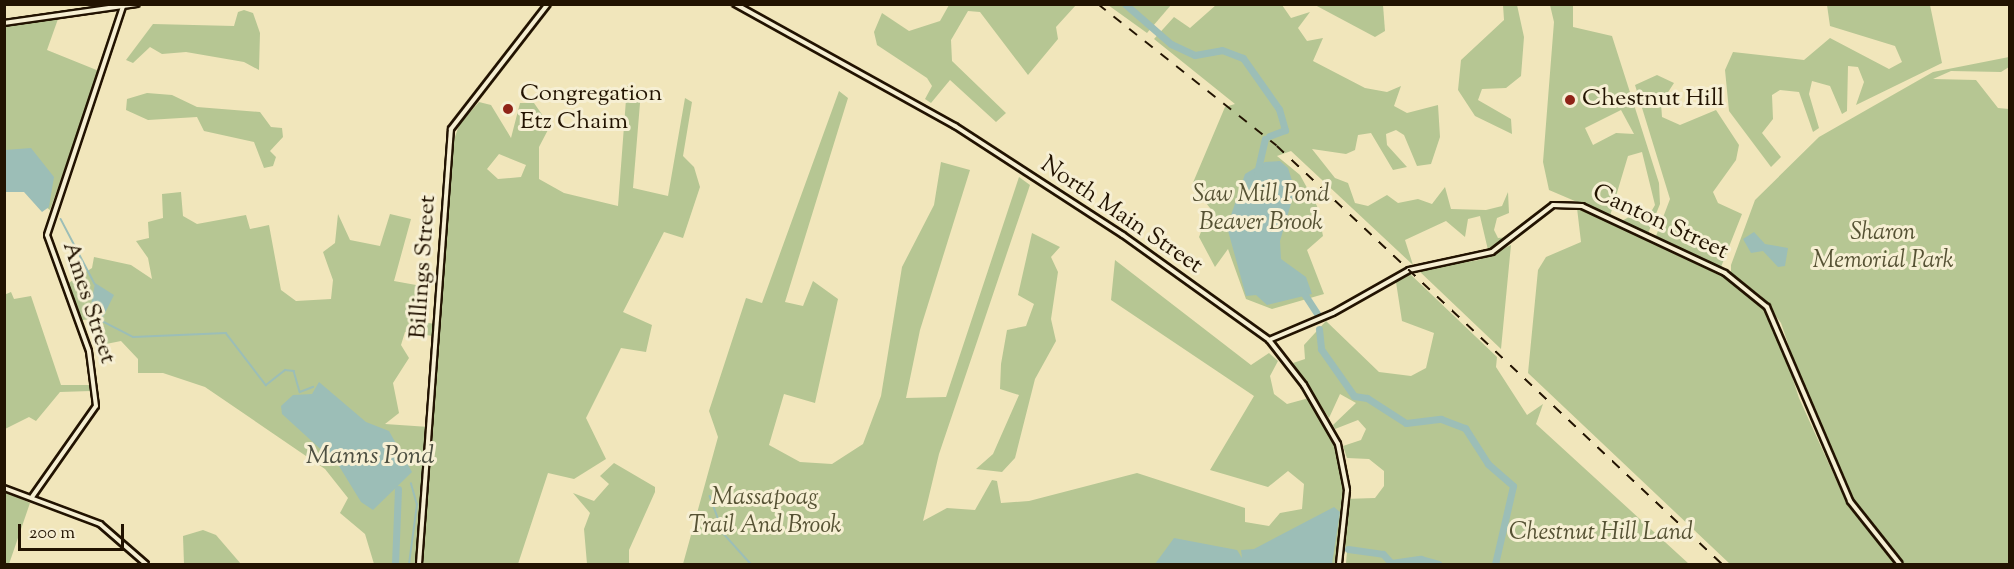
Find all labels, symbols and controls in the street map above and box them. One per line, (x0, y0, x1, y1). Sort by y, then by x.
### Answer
place label: Congregation Etz Chaim (520, 81, 662, 137)
place label: Chestnut Hill (1582, 86, 1724, 114)
marker: Chestnut Hill (1563, 93, 1577, 107)
marker: Congregation Etz Chaim (501, 102, 515, 116)
street label: North Main Street (1034, 151, 1208, 281)
street label: Canton Street (1587, 179, 1733, 267)
park label: Saw Mill Pond Beaver Brook (1192, 182, 1330, 238)
street label: Billings Street (405, 194, 443, 340)
park label: Sharon Memorial Park (1812, 220, 1954, 276)
street label: Ames Street (55, 238, 121, 368)
water label: Manns Pond (306, 441, 434, 473)
park label: Massapoag Trail And Brook (689, 485, 841, 541)
scale bar (21, 512, 128, 550)
park label: Chestnut Hill Land (1509, 520, 1693, 548)
text: 200 m (29, 521, 75, 547)

